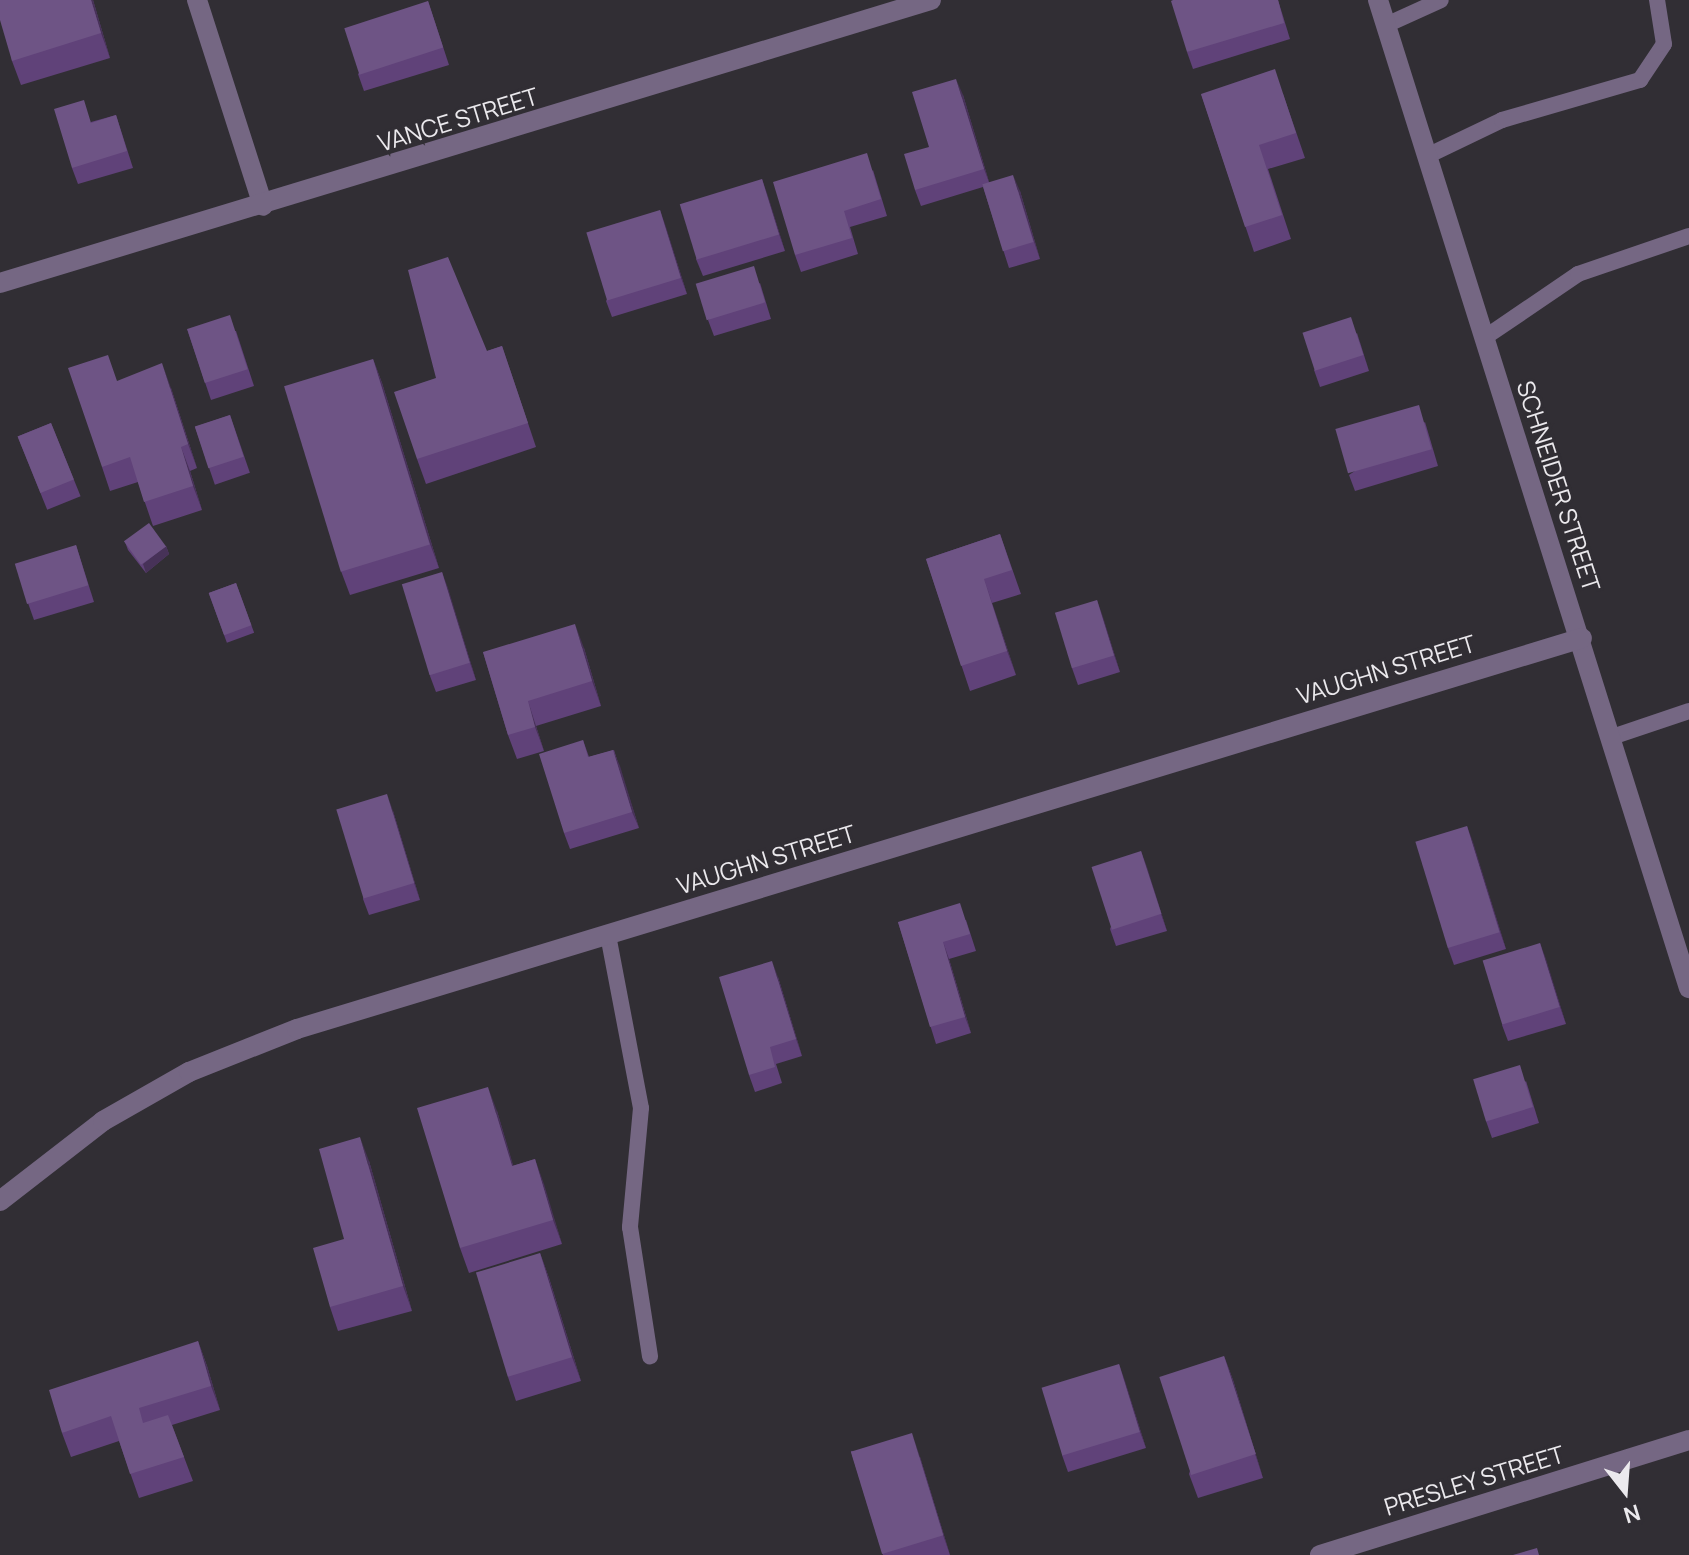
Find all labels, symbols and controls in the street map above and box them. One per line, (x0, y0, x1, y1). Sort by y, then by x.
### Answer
street label: VANCE STREET (374, 81, 542, 157)
street label: SCHNEIDER STREET (1511, 377, 1607, 595)
street label: VAUGHN STREET (1293, 628, 1479, 710)
street label: VAUGHN STREET (673, 818, 859, 900)
street label: PRESLEY STREET (1380, 1439, 1568, 1521)
north arrow (1585, 1451, 1665, 1531)
text: N (1620, 1497, 1644, 1531)

